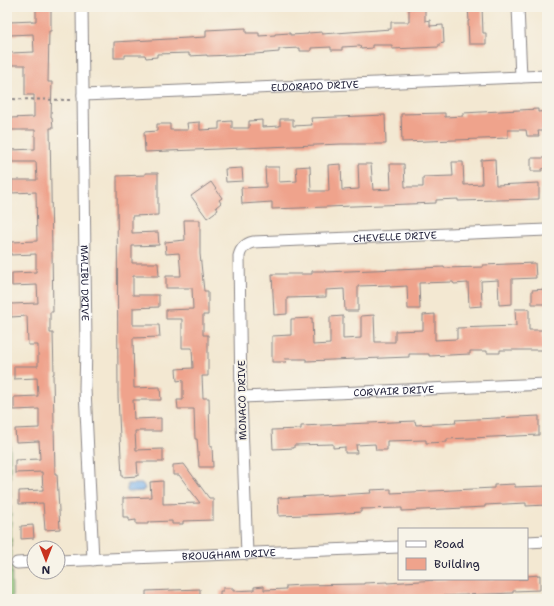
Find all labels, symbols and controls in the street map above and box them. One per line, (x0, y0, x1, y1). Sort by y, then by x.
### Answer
street label: ELDORADO DRIVE (270, 77, 359, 94)
street label: CHEVELLE DRIVE (352, 228, 437, 244)
street label: MALIBU DRIVE (78, 245, 92, 321)
street label: MONACO DRIVE (235, 360, 249, 440)
street label: CORVAIR DRIVE (353, 382, 435, 399)
legend (398, 528, 528, 580)
text: Road (434, 536, 465, 552)
north arrow (26, 540, 66, 580)
street label: BROUGHAM DRIVE (182, 546, 276, 562)
text: Building (434, 556, 480, 572)
text: N (41, 562, 50, 577)

